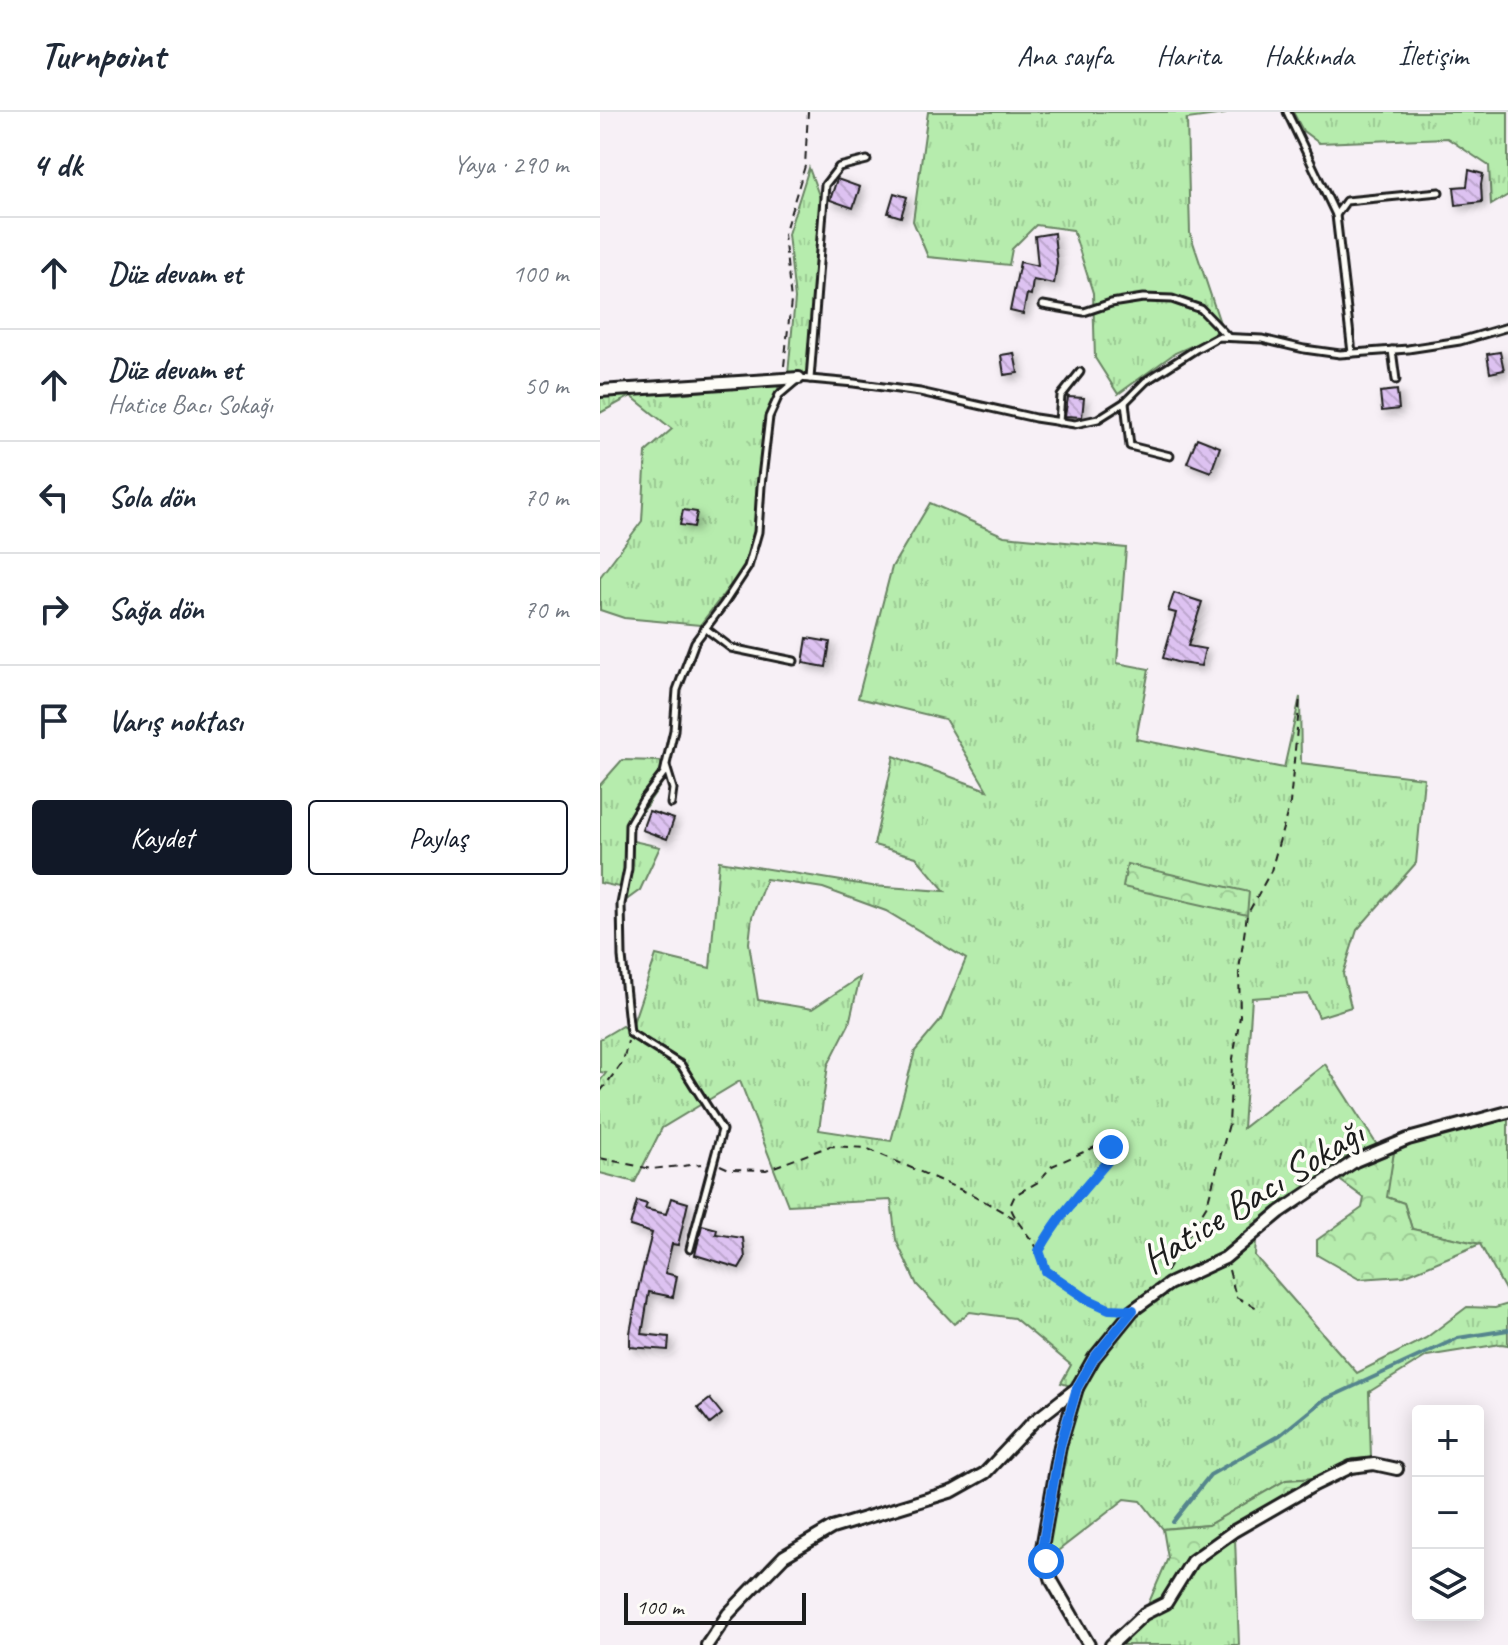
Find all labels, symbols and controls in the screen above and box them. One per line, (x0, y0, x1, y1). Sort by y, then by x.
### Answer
text: Turnpoint (40, 32, 165, 79)
text: Ana sayfa (1017, 38, 1112, 73)
text: Harita (1156, 38, 1220, 73)
text: Hakkında (1264, 38, 1354, 73)
text: İletişim (1398, 38, 1468, 73)
text: 4 dk (32, 143, 82, 186)
text: Yaya · 290 m (453, 148, 568, 181)
icon: ahead (32, 251, 76, 295)
text: Düz devam et (108, 254, 242, 292)
text: 100 m (512, 257, 568, 290)
text: Düz devam et (108, 350, 242, 388)
icon: ahead (32, 363, 76, 407)
text: 50 m (524, 369, 568, 402)
text: Hatice Bacı Sokağı (108, 388, 273, 421)
icon: left (32, 475, 76, 519)
text: Sola dön (108, 478, 195, 516)
text: 70 m (524, 481, 568, 514)
icon: right (32, 587, 76, 631)
text: Sağa dön (108, 590, 204, 628)
text: 70 m (524, 593, 568, 626)
icon: arrive (32, 699, 76, 743)
text: Varış noktası (108, 702, 243, 740)
button: Kaydet (32, 800, 292, 875)
button: Paylaş (308, 800, 568, 875)
street label: Hatice Bacı Sokağı (1131, 1107, 1374, 1284)
route end (1093, 1129, 1129, 1165)
map controls (1412, 1405, 1484, 1621)
button: + (1412, 1405, 1484, 1477)
button: − (1412, 1477, 1484, 1549)
route start (1028, 1543, 1064, 1579)
button: layers (1412, 1549, 1484, 1621)
scale bar (624, 1589, 806, 1625)
text: 100 m (636, 1593, 683, 1621)

